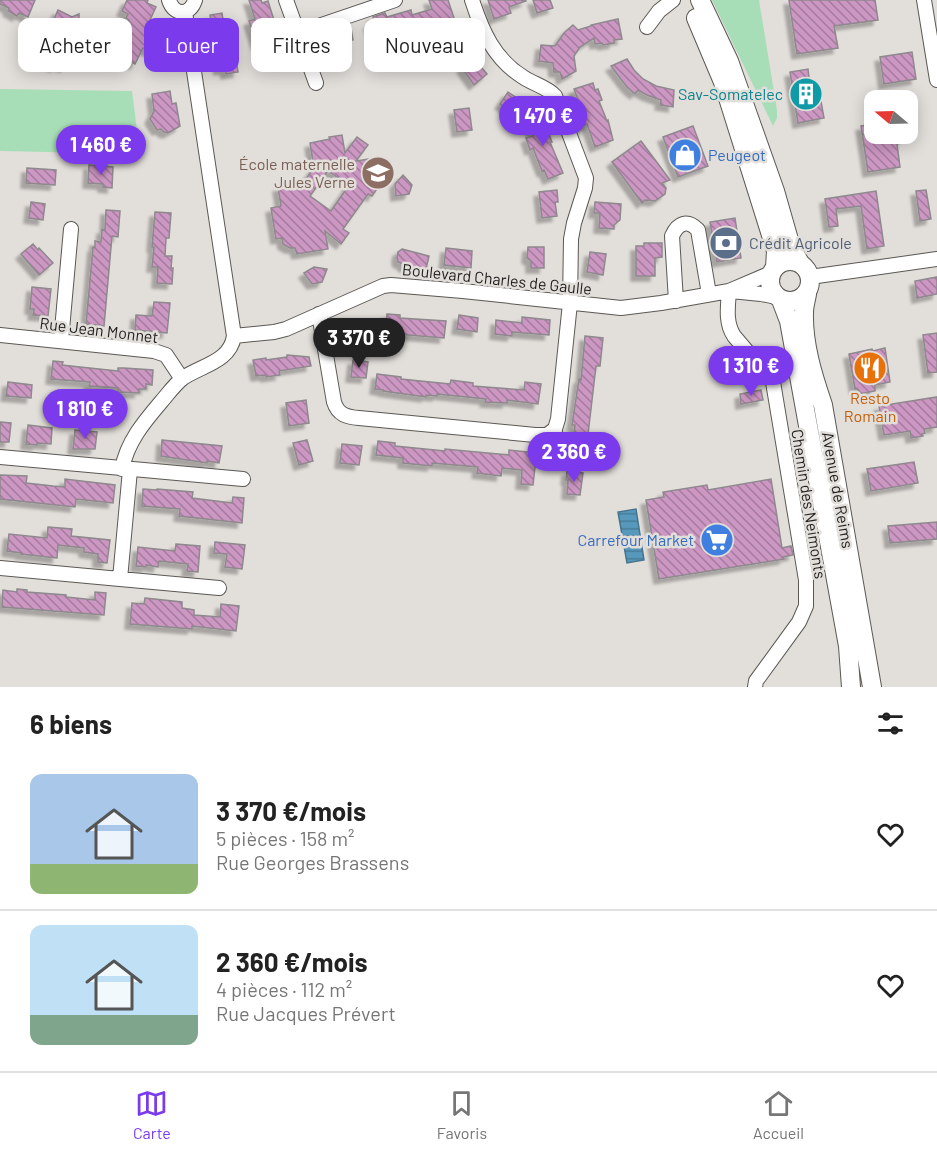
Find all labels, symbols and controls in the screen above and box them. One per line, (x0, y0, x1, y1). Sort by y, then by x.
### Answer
chip: Acheter (18, 18, 132, 72)
chip: Louer (144, 18, 239, 72)
chip: Filtres (251, 18, 352, 72)
chip: Nouveau (364, 18, 485, 72)
building icon: Sav-Somatelec (788, 76, 824, 112)
place label: Sav-Somatelec (678, 84, 783, 103)
north arrow (864, 90, 918, 144)
map controls (864, 90, 918, 144)
pin: 1 470 € (488, 96, 598, 147)
text: 1 470 € (513, 103, 573, 127)
pin: 1 460 € (46, 125, 156, 176)
text: 1 460 € (70, 132, 132, 156)
shop icon: Peugeot (667, 137, 703, 173)
place label: Peugeot (708, 145, 766, 164)
place label: École maternelle Jules Verne (239, 154, 355, 191)
school or university icon: École maternelle Jules Verne (360, 155, 396, 191)
bank icon: Crédit Agricole (708, 225, 744, 261)
place label: Crédit Agricole (749, 233, 852, 252)
street label: Boulevard Charles de Gaulle (401, 259, 593, 298)
street label: Rue Jean Monnet (39, 313, 159, 346)
pin: 3 370 € (304, 318, 414, 369)
text: 3 370 € (327, 325, 391, 349)
pin: 1 310 € (696, 346, 806, 397)
restaurant icon: Resto Romain (852, 350, 888, 386)
text: 1 310 € (723, 353, 779, 377)
place label: Resto Romain (844, 388, 896, 425)
pin: 1 810 € (30, 389, 140, 440)
text: 1 810 € (57, 396, 113, 420)
street label: Chemin des Neimonts (788, 428, 831, 580)
street label: Avenue de Reims (819, 430, 858, 550)
pin: 2 360 € (519, 432, 629, 483)
text: 2 360 € (542, 439, 606, 463)
supermarket icon: Carrefour Market (699, 522, 735, 558)
place label: Carrefour Market (578, 530, 694, 549)
icon: filters (874, 707, 907, 740)
text: 6 biens (30, 708, 112, 739)
text: 3 370 €/mois (216, 795, 366, 826)
icon: home (78, 798, 150, 870)
icon: heart (874, 818, 907, 851)
text: 5 pièces · 158 m² (216, 826, 354, 850)
text: Rue Georges Brassens (216, 850, 409, 874)
text: 2 360 €/mois (216, 946, 368, 977)
icon: home (78, 949, 150, 1021)
icon: heart (874, 969, 907, 1002)
text: 4 pièces · 112 m² (216, 977, 352, 1001)
text: Rue Jacques Prévert (216, 1001, 396, 1025)
tab: Carte (133, 1087, 171, 1142)
tab: Favoris (437, 1087, 487, 1142)
tab: Accueil (753, 1087, 804, 1142)

